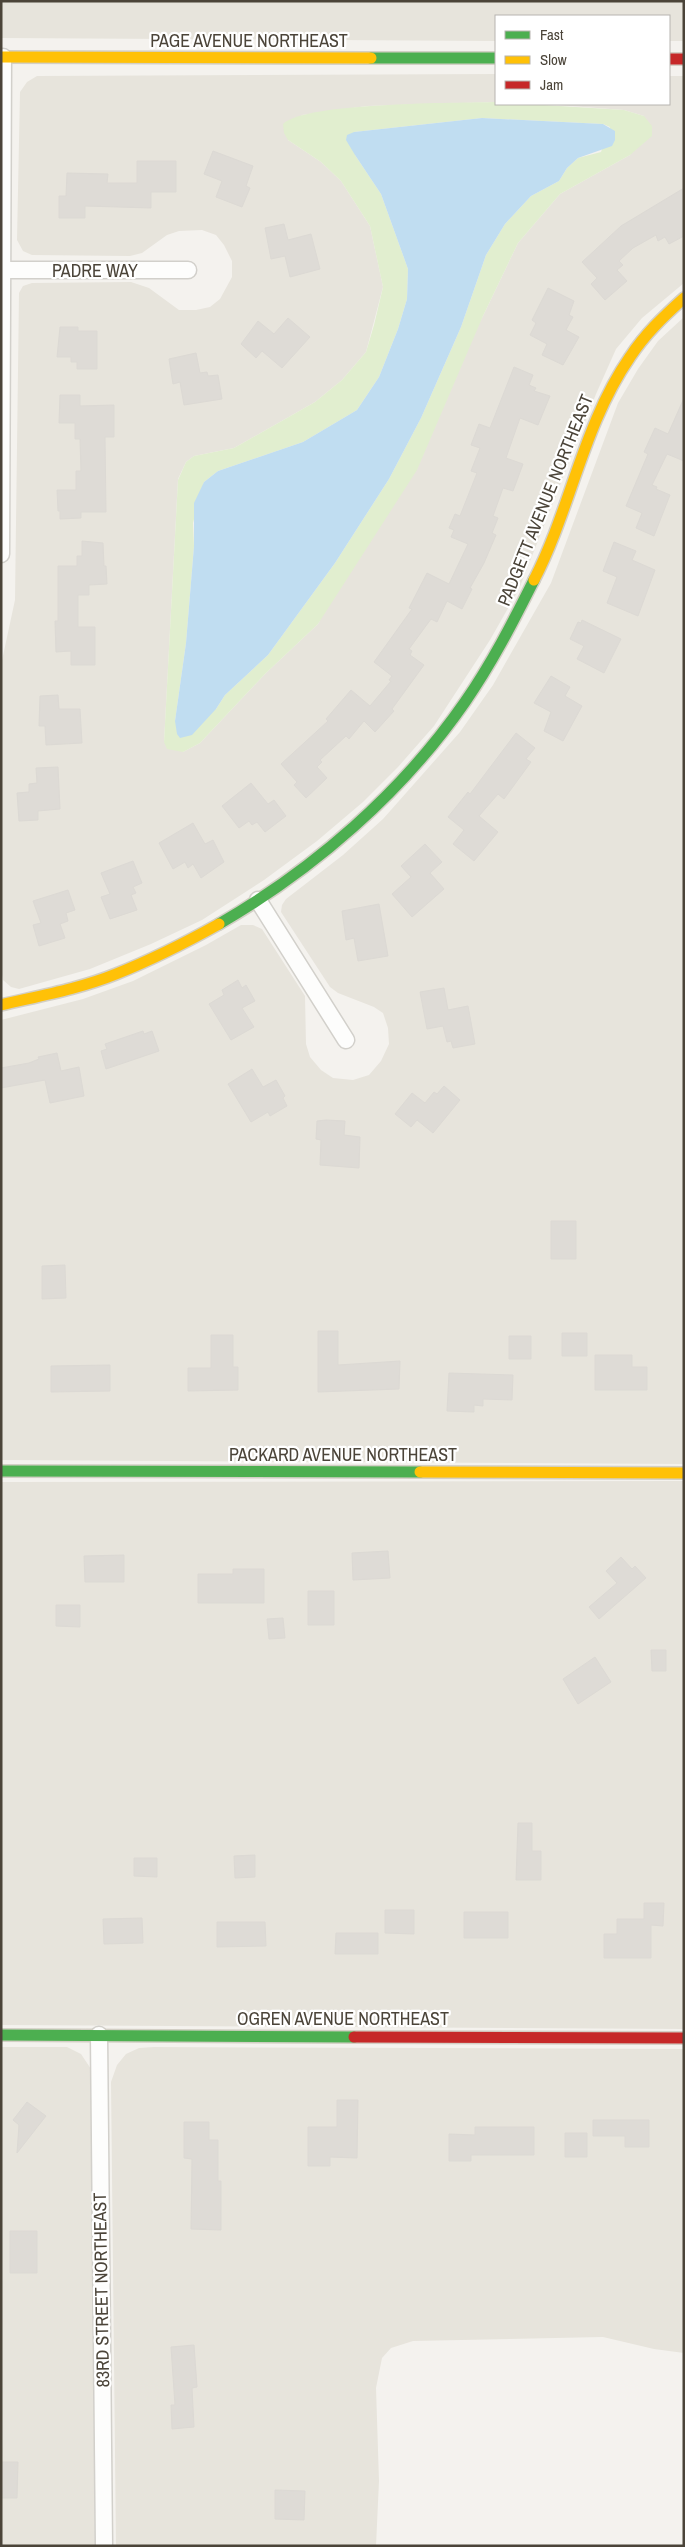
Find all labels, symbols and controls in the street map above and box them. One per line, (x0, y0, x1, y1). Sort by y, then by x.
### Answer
legend (495, 15, 670, 105)
text: Fast (540, 24, 564, 45)
street label: PAGE AVENUE NORTHEAST (150, 28, 348, 53)
text: Slow (540, 49, 567, 70)
text: Jam (540, 74, 563, 95)
street label: PADRE WAY (52, 258, 138, 283)
street label: PADGETT AVENUE NORTHEAST (491, 390, 599, 610)
street label: PACKARD AVENUE NORTHEAST (229, 1442, 457, 1467)
street label: OGREN AVENUE NORTHEAST (237, 2006, 449, 2031)
street label: 83RD STREET NORTHEAST (87, 2192, 115, 2388)

